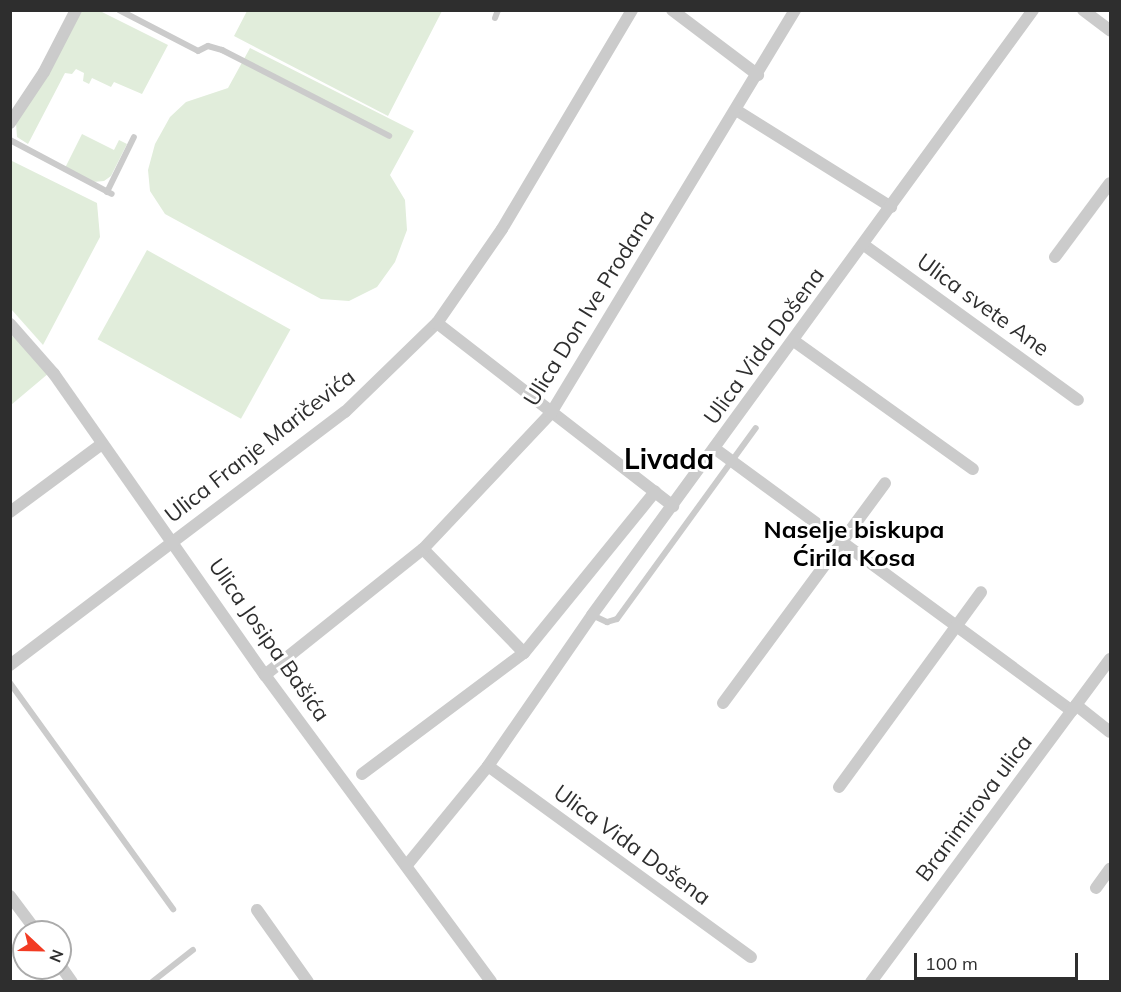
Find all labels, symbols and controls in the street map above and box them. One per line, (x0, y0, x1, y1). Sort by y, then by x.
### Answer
street label: Ulica Don Ive Prodana (518, 205, 660, 411)
street label: Ulica svete Ane (912, 248, 1054, 362)
street label: Ulica Vida Došena (698, 263, 830, 429)
street label: Ulica Franje Maričevića (160, 364, 360, 528)
district label: Livada (624, 442, 714, 476)
district label: Naselje biskupa Ćirila Kosa (764, 516, 944, 572)
street label: Ulica Josipa Bašića (203, 554, 335, 726)
street label: Branimirova ulica (910, 730, 1038, 886)
street label: Ulica Vida Došena (549, 779, 715, 911)
north arrow (12, 920, 72, 980)
scale bar (917, 941, 1080, 979)
text: N (45, 947, 68, 965)
text: 100 m (925, 952, 978, 975)

